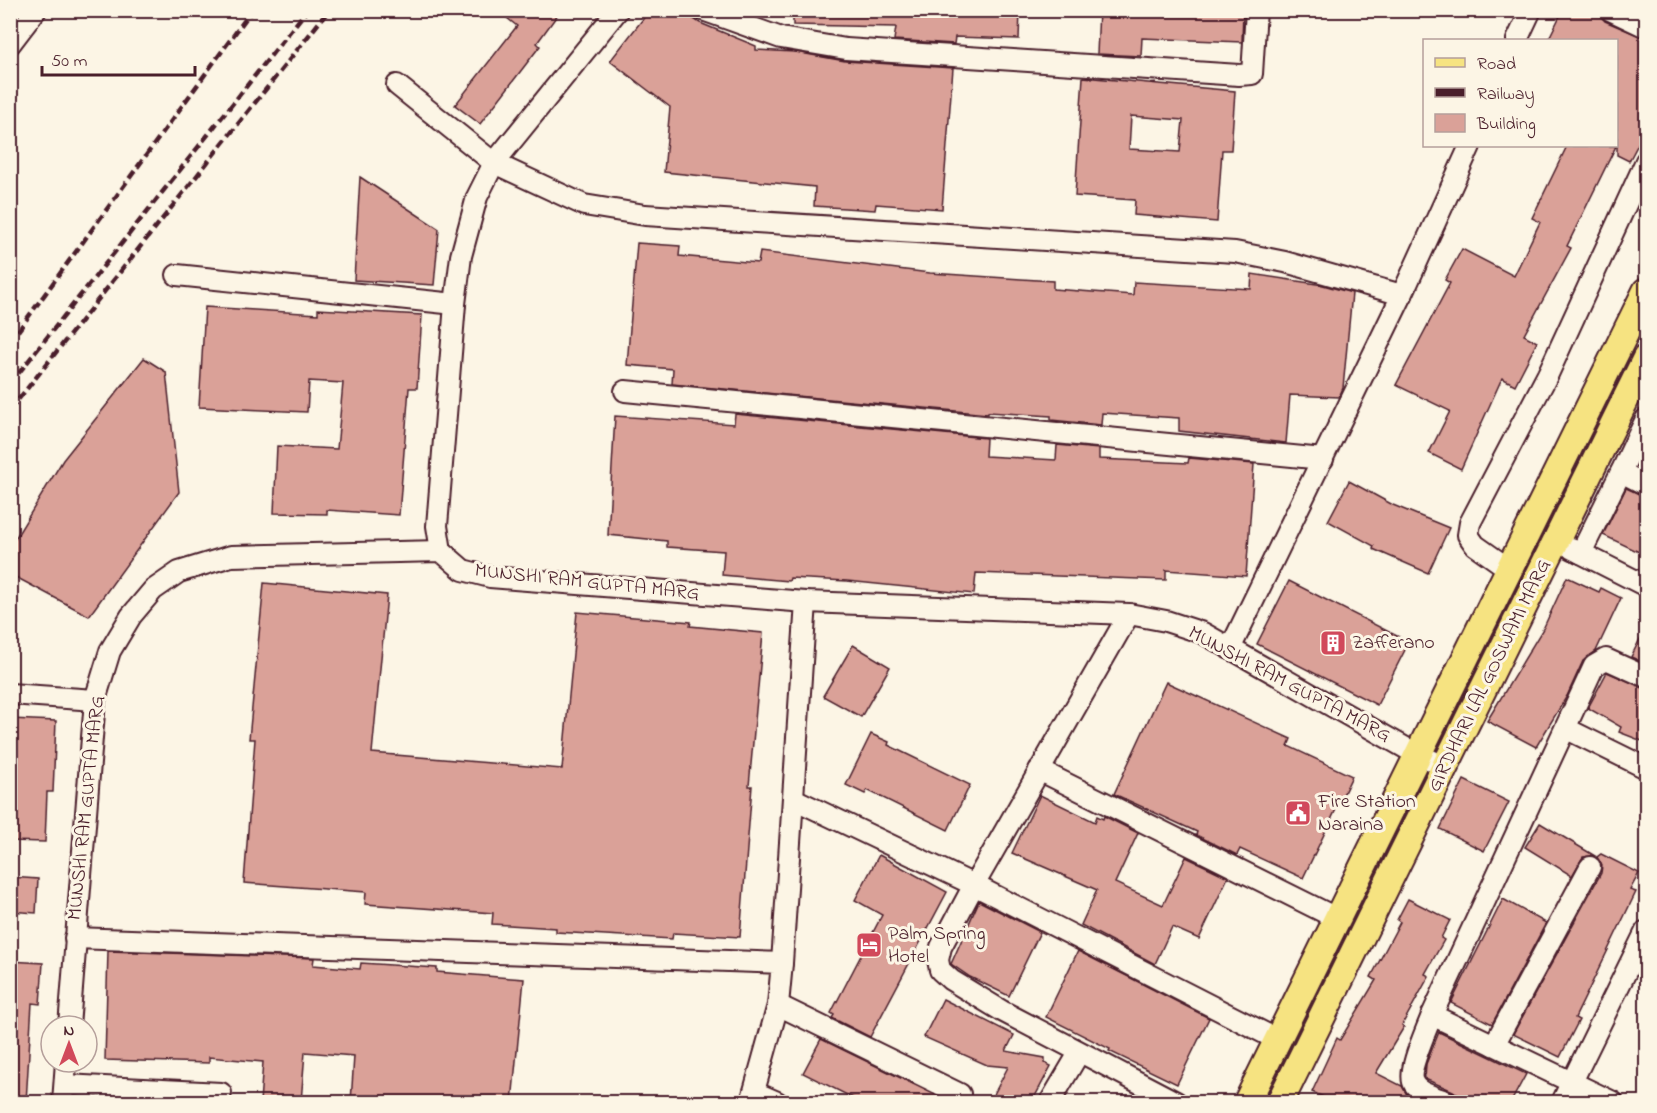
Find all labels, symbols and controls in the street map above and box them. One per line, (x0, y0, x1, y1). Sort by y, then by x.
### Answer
scale bar (42, 39, 195, 77)
legend (1423, 39, 1618, 147)
text: 50 m (51, 49, 88, 75)
text: Road (1477, 52, 1516, 78)
text: Railway (1477, 82, 1534, 108)
text: Building (1476, 112, 1536, 139)
street label: GIRDHARI LAL GOSWAMI MARG (1421, 555, 1559, 797)
street label: MUNSHI RAM GUPTA MARG (473, 557, 701, 609)
street label: MUNSHI RAM GUPTA MARG (1183, 619, 1395, 751)
building icon: Zafferano (1318, 628, 1348, 658)
place label: Zafferano (1352, 629, 1435, 658)
street label: MUNSHI RAM GUPTA MARG (61, 694, 113, 922)
place label: Fire Station Naraina (1317, 788, 1416, 840)
public building icon: Fire Station Naraina (1283, 798, 1313, 828)
place label: Palm Spring Hotel (888, 920, 985, 972)
hotel icon: Palm Spring Hotel (854, 930, 884, 960)
north arrow (39, 1014, 99, 1074)
text: N (64, 1019, 75, 1043)

